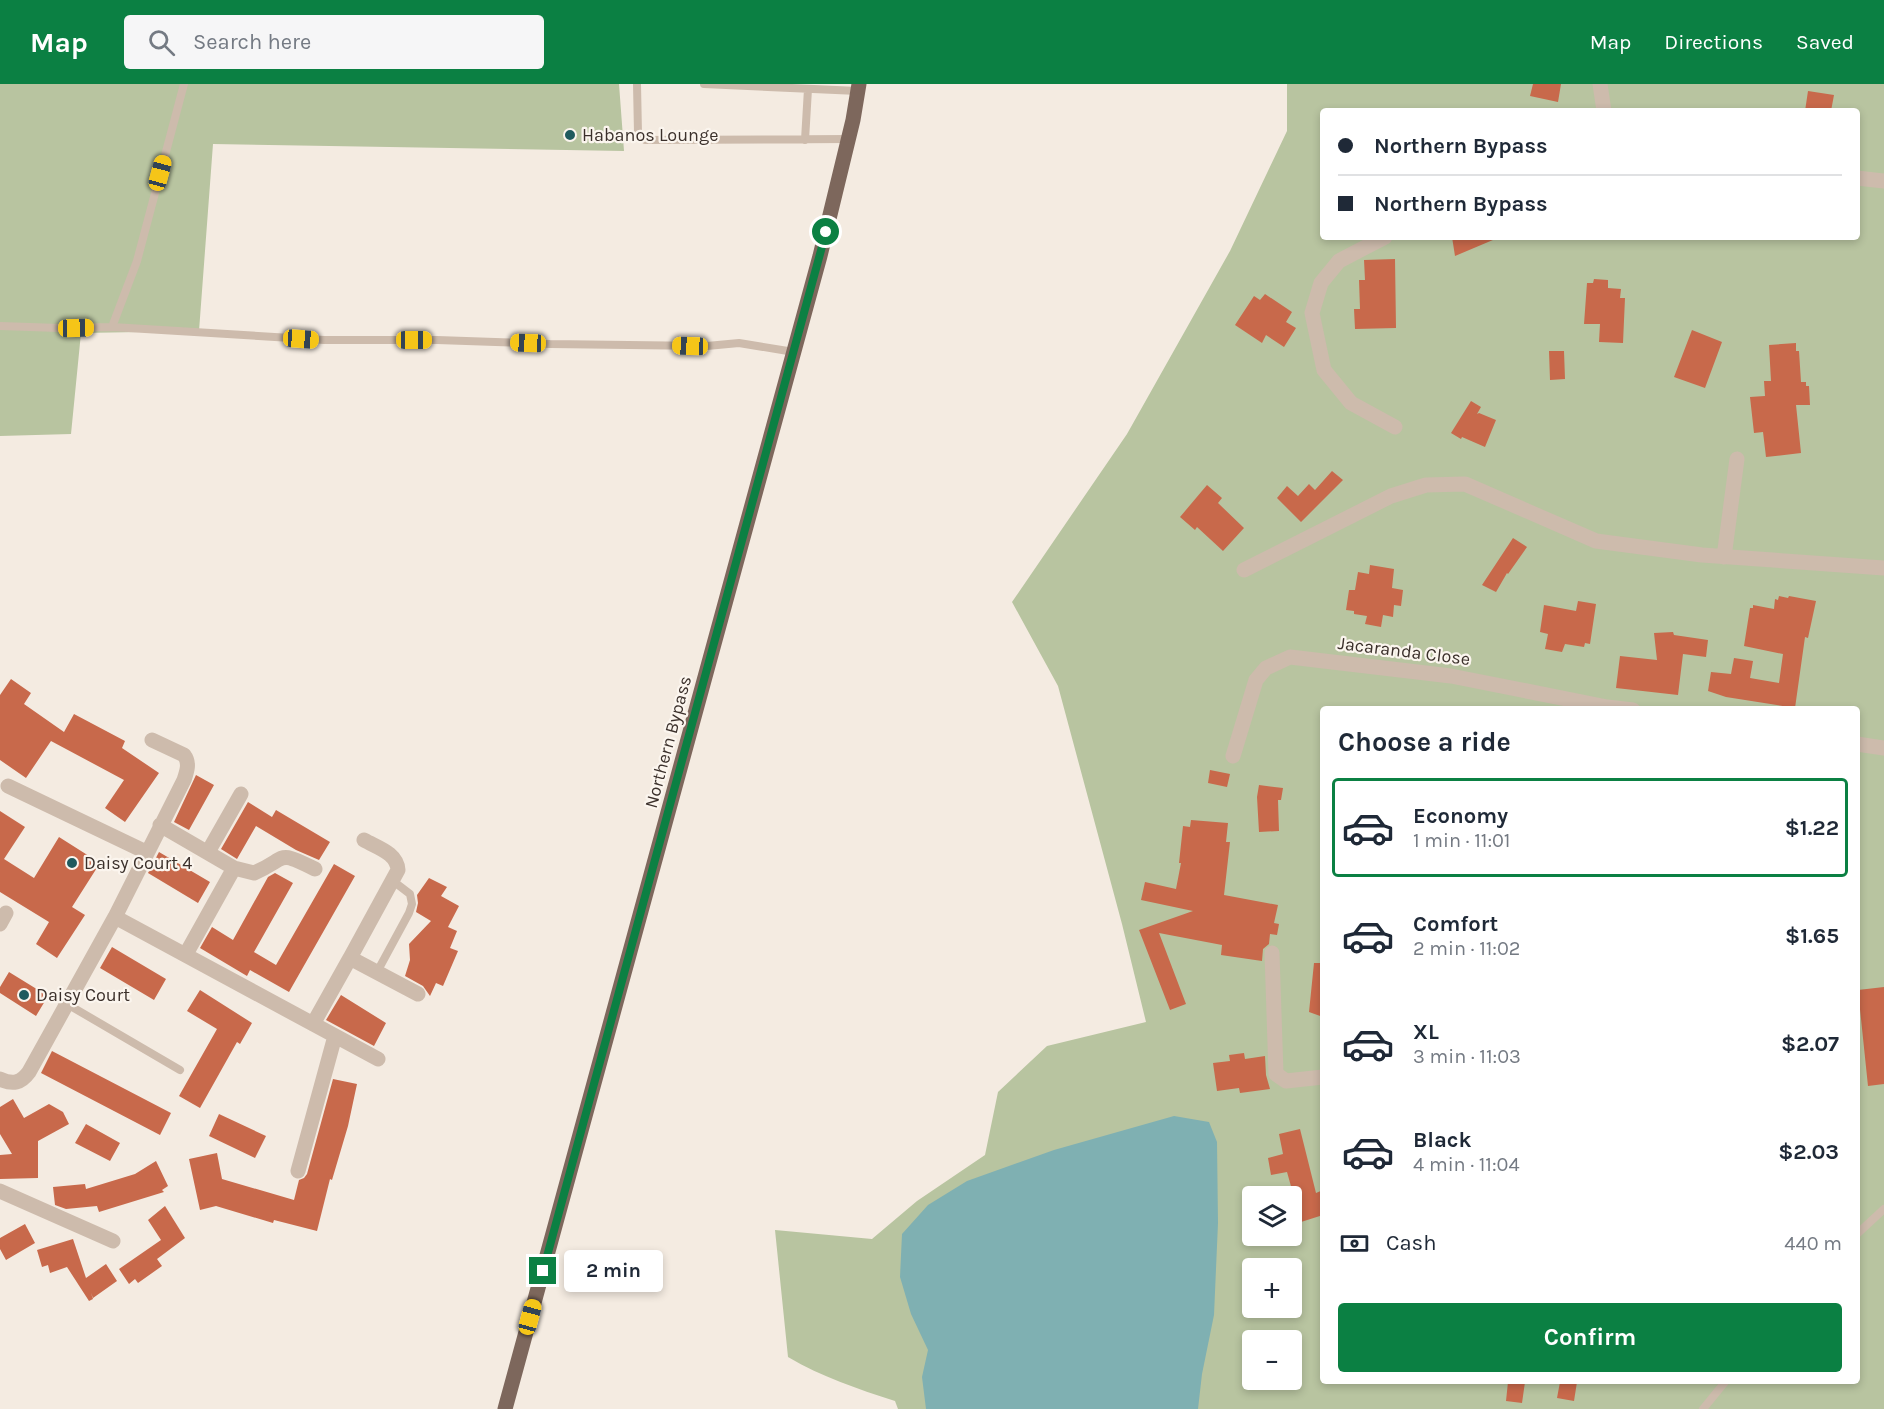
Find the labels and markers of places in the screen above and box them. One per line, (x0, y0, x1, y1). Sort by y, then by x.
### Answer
place label: Habanos Lounge (582, 124, 718, 146)
marker: Habanos Lounge (563, 128, 577, 142)
place label: Daisy Court 4 (84, 852, 192, 874)
marker: Daisy Court 4 (65, 856, 79, 870)
place label: Daisy Court (36, 984, 130, 1006)
marker: Daisy Court (17, 988, 31, 1002)

